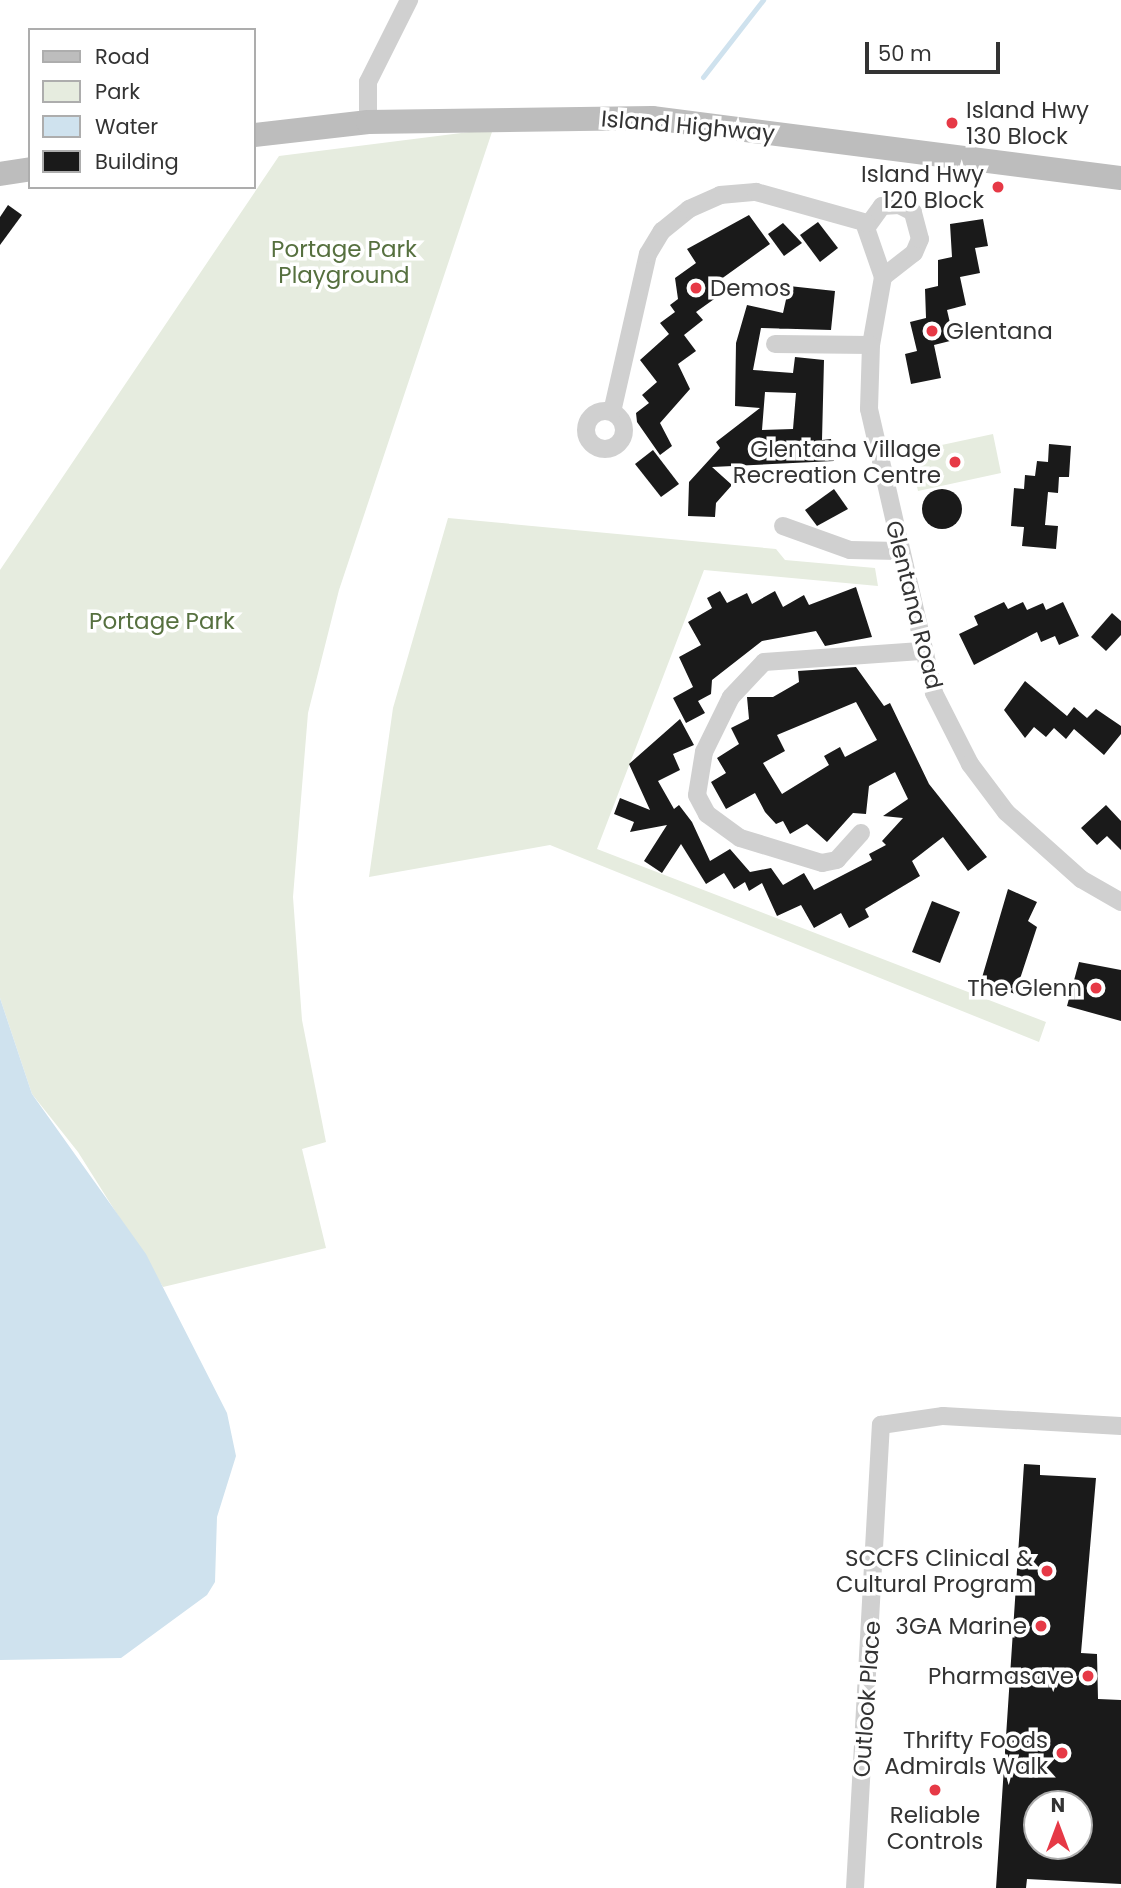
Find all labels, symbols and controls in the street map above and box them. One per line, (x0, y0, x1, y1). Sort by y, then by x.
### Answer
legend (28, 28, 256, 189)
scale bar (869, 28, 1004, 72)
text: 50 m (878, 39, 932, 68)
text: Road (95, 42, 150, 71)
text: Park (95, 77, 140, 106)
place label: Island Hwy 130 Block (966, 96, 1089, 150)
street label: Island Highway (600, 105, 776, 147)
text: Water (95, 112, 158, 141)
marker: Island Hwy 130 Block (944, 115, 960, 131)
text: Building (95, 147, 179, 176)
place label: Island Hwy 120 Block (861, 160, 984, 214)
marker: Island Hwy 120 Block (990, 179, 1006, 195)
park label: Portage Park Playground (271, 235, 417, 289)
place label: Demos (710, 274, 791, 302)
marker: Demos (688, 280, 704, 296)
place label: Glentana (946, 317, 1053, 345)
marker: Glentana (924, 323, 940, 339)
place label: Glentana Village Recreation Centre (733, 435, 941, 489)
marker: Glentana Village Recreation Centre (947, 454, 963, 470)
street label: Glentana Road (880, 518, 948, 692)
park label: Portage Park (89, 607, 235, 635)
place label: The Glenn (967, 974, 1082, 1002)
marker: The Glenn (1088, 980, 1104, 996)
place label: SCCFS Clinical & Cultural Program (836, 1544, 1033, 1598)
marker: SCCFS Clinical & Cultural Program (1039, 1563, 1055, 1579)
place label: 3GA Marine (895, 1612, 1027, 1640)
marker: 3GA Marine (1033, 1618, 1049, 1634)
street label: Outlook Place (848, 1620, 886, 1778)
place label: Pharmasave (928, 1662, 1074, 1690)
marker: Pharmasave (1080, 1668, 1096, 1684)
place label: Thrifty Foods Admirals Walk (884, 1726, 1048, 1780)
marker: Thrifty Foods Admirals Walk (1054, 1745, 1070, 1761)
marker: Reliable Controls (927, 1782, 943, 1798)
north arrow (1023, 1790, 1093, 1860)
text: N (1051, 1792, 1065, 1819)
place label: Reliable Controls (887, 1801, 983, 1855)

